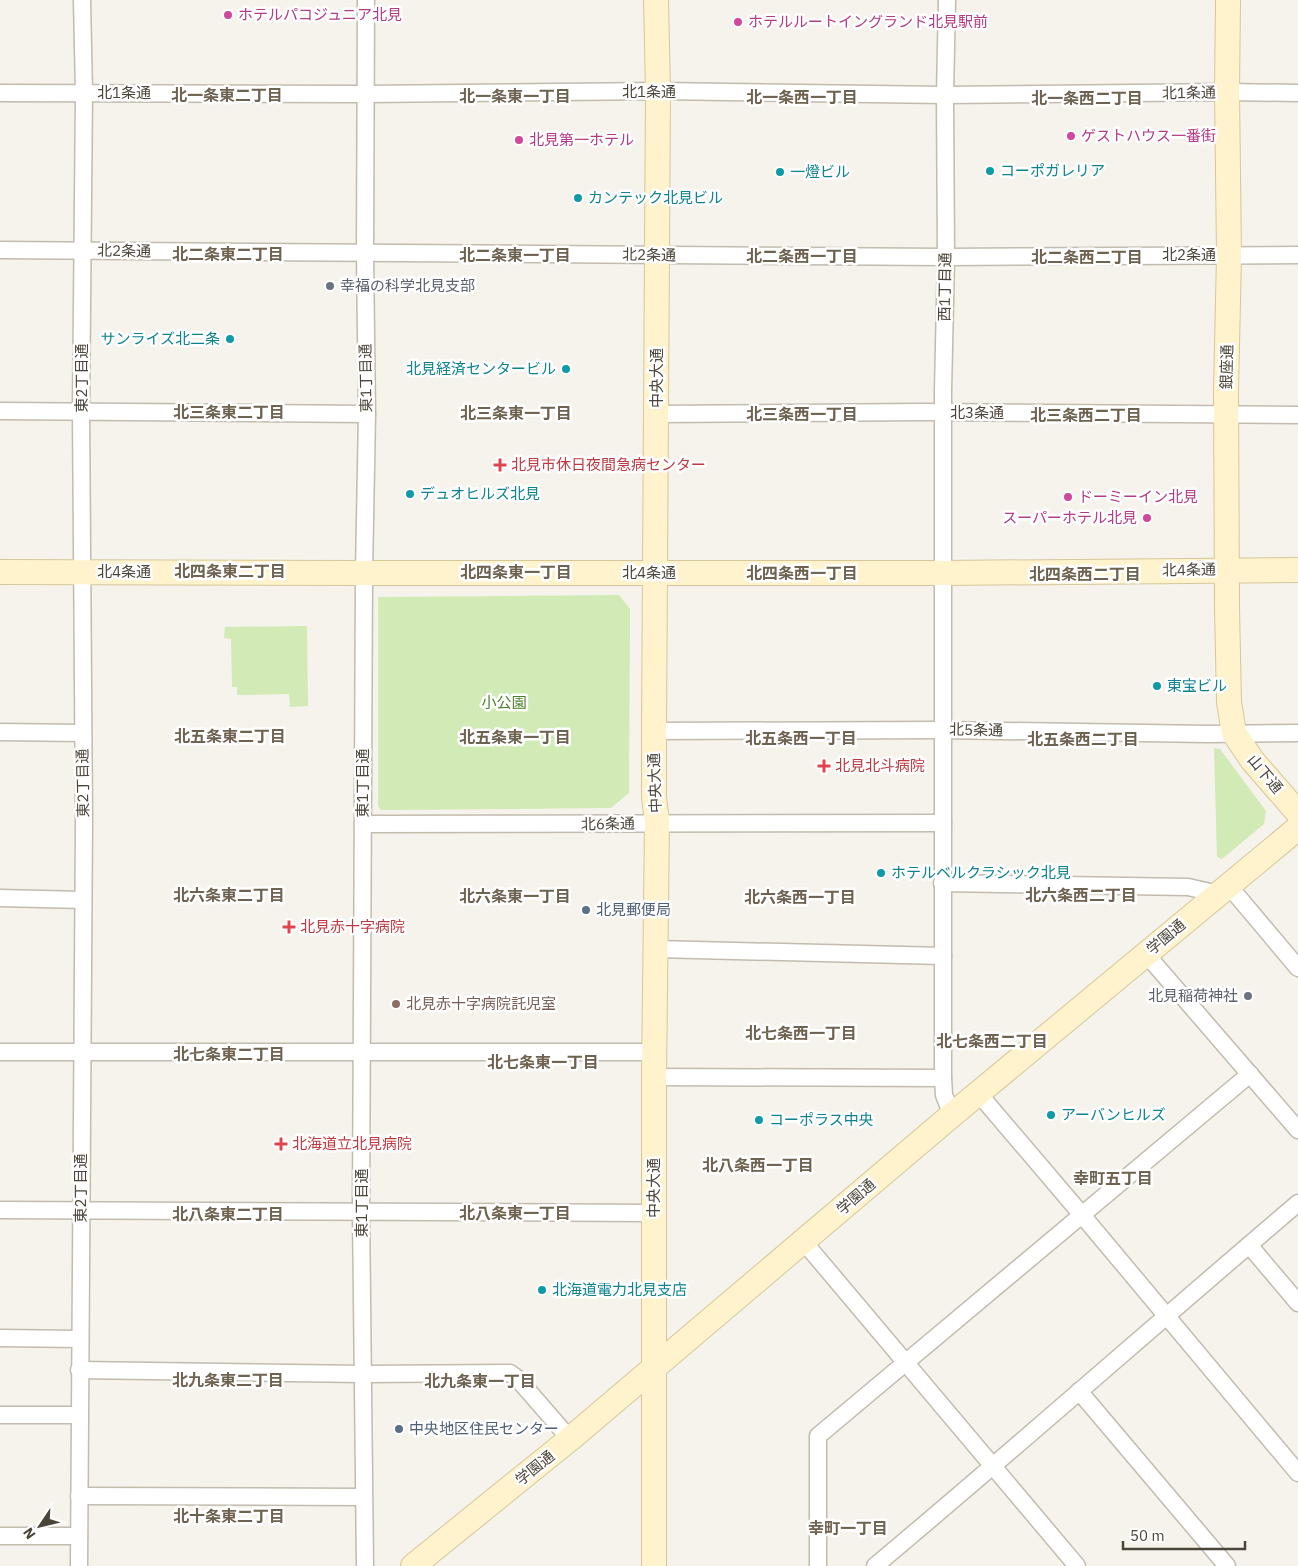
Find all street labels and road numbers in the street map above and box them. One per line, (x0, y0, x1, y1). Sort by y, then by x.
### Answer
street label: 北1条通 (622, 82, 676, 101)
street label: 北1条通 (97, 83, 151, 102)
street label: 北1条通 (1162, 83, 1216, 102)
street label: 北2条通 (97, 241, 151, 260)
street label: 北2条通 (622, 245, 676, 264)
street label: 北2条通 (1162, 245, 1216, 264)
street label: 西1丁目通 (934, 252, 955, 322)
street label: 東2丁目通 (72, 343, 91, 413)
street label: 東1丁目通 (355, 343, 376, 413)
street label: 銀座通 (1217, 344, 1236, 390)
street label: 中央大通 (647, 348, 666, 408)
street label: 北3条通 (950, 403, 1004, 422)
street label: 北4条通 (1162, 560, 1216, 579)
street label: 北4条通 (97, 562, 151, 581)
street label: 北4条通 (622, 563, 676, 582)
street label: 北5条通 (949, 720, 1003, 739)
street label: 東2丁目通 (72, 748, 93, 818)
street label: 東1丁目通 (353, 748, 372, 818)
street label: 山下通 (1244, 750, 1287, 797)
street label: 中央大通 (644, 753, 665, 813)
street label: 北6条通 (581, 814, 635, 833)
street label: 学園通 (1142, 915, 1189, 958)
street label: 東2丁目通 (71, 1153, 90, 1223)
street label: 中央大通 (644, 1158, 663, 1218)
street label: 東1丁目通 (352, 1168, 371, 1238)
street label: 学園通 (832, 1175, 879, 1219)
street label: 学園通 (511, 1446, 558, 1489)

